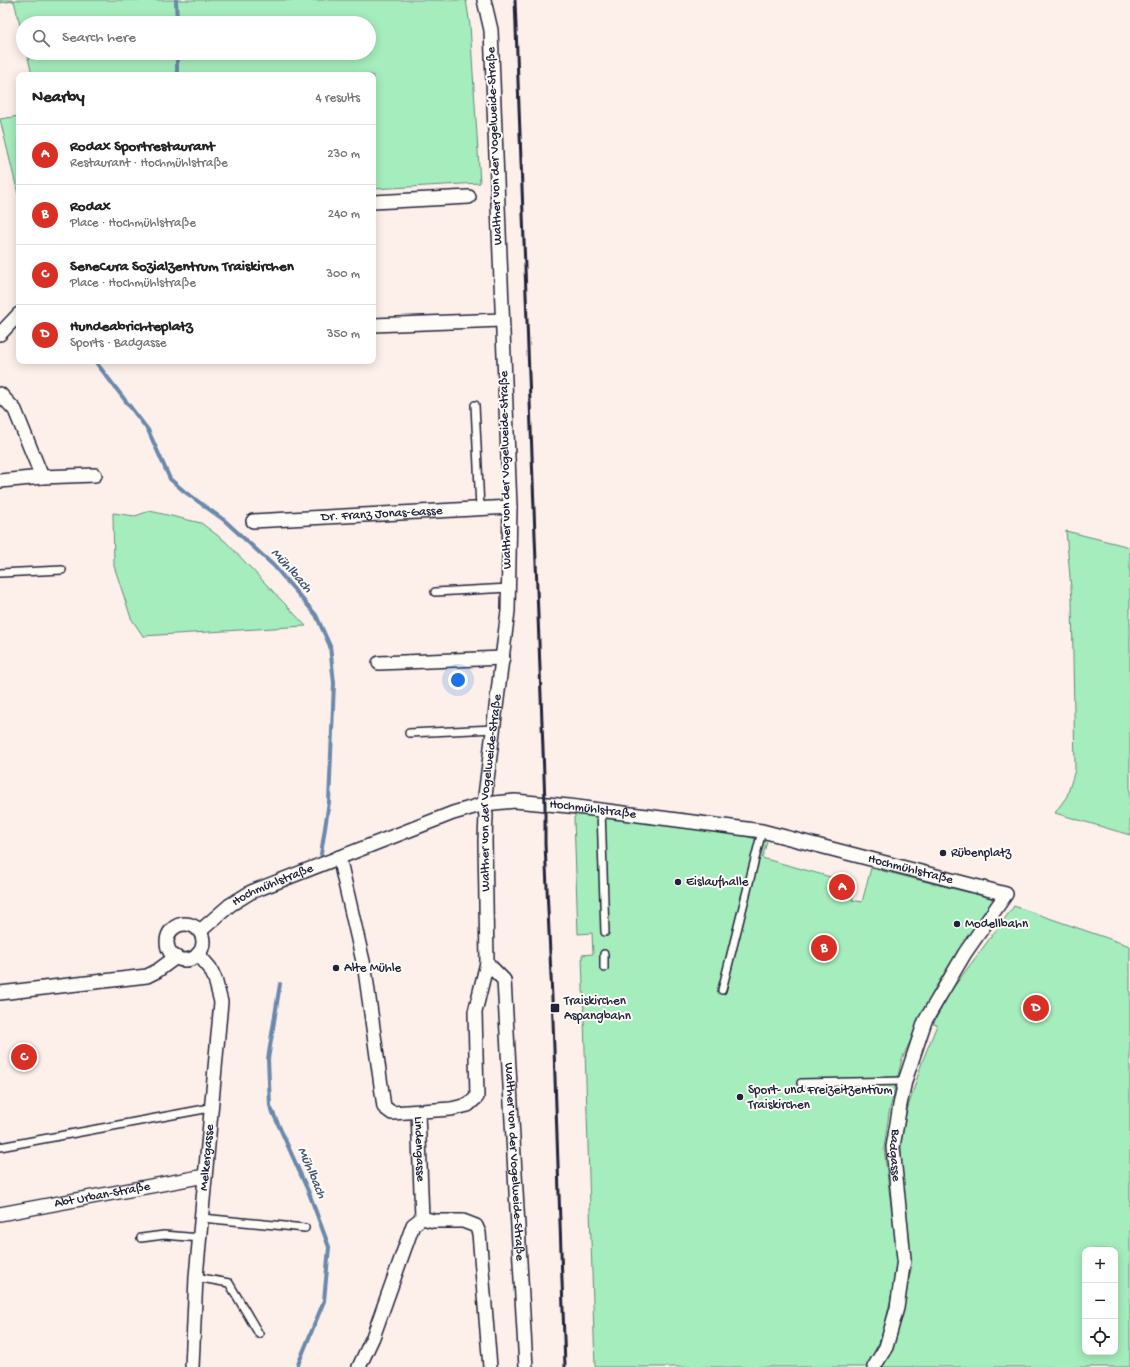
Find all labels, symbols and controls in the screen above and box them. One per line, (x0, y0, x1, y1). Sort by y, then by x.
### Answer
search box (16, 16, 376, 60)
icon: search (30, 27, 52, 49)
text: Search here (62, 29, 136, 47)
street label: Walther von der Vogelweide-Straße (484, 46, 506, 245)
text: Nearby (32, 88, 85, 108)
text: 4 results (316, 91, 360, 106)
text: Rodax Sportrestaurant (70, 138, 215, 156)
text: A (41, 147, 49, 162)
text: 230 m (327, 147, 360, 162)
text: Restaurant · Hochmühlstraße (70, 156, 228, 171)
text: Rodax (70, 198, 111, 216)
text: B (42, 207, 48, 222)
text: 240 m (328, 207, 360, 222)
text: Place · Hochmühlstraße (70, 216, 196, 231)
text: SeneCura Sozialzentrum Traiskirchen (70, 258, 294, 276)
text: C (41, 267, 49, 282)
text: 300 m (326, 267, 360, 282)
text: Place · Hochmühlstraße (70, 276, 196, 291)
text: Hundeabrichteplatz (70, 318, 193, 336)
text: D (41, 327, 49, 342)
text: 350 m (327, 327, 360, 342)
text: Sports · Badgasse (70, 336, 166, 351)
street label: Walther von der Vogelweide-Straße (497, 370, 515, 569)
street label: Dr. Franz Jonas-Gasse (320, 503, 443, 525)
water label: Mühlbach (267, 545, 316, 597)
your location (448, 670, 468, 690)
street label: Walther von der Vogelweide-Straße (476, 693, 505, 892)
street label: Hochmühlstraße (549, 797, 637, 822)
place label: Rübenplatz (951, 846, 1012, 861)
marker: Rübenplatz (938, 848, 948, 858)
street label: Hochmühlstraße (866, 851, 955, 888)
street label: Hochmühlstraße (229, 861, 316, 909)
pin: A (829, 872, 855, 902)
place label: Eislaufhalle (686, 875, 749, 890)
marker: Eislaufhalle (673, 877, 683, 887)
place label: Modellbahn (965, 917, 1029, 932)
marker: Modellbahn (952, 919, 962, 929)
pin: B (811, 933, 837, 963)
place label: Alte Mühle (344, 961, 402, 976)
marker: Alte Mühle (331, 963, 341, 973)
pin: D (1023, 993, 1049, 1023)
place label: Traiskirchen Aspangbahn (563, 994, 632, 1024)
marker: Traiskirchen Aspangbahn (549, 1002, 561, 1014)
pin: C (11, 1042, 37, 1072)
street label: Walther von der Vogelweide-Straße (501, 1062, 527, 1261)
place label: Sport- und Freizeitzentrum Traiskirchen (747, 1083, 892, 1113)
marker: Sport- und Freizeitzentrum Traiskirchen (735, 1092, 745, 1102)
street label: Lindengasse (411, 1116, 428, 1182)
street label: Melkergasse (196, 1123, 217, 1191)
street label: Badgasse (885, 1127, 904, 1182)
water label: Mühlbach (293, 1145, 330, 1202)
street label: Abt Urban-Straße (53, 1179, 152, 1211)
map controls (1082, 1247, 1118, 1355)
button: + (1082, 1247, 1118, 1283)
button: − (1082, 1283, 1118, 1319)
button: locate (1082, 1319, 1118, 1355)

